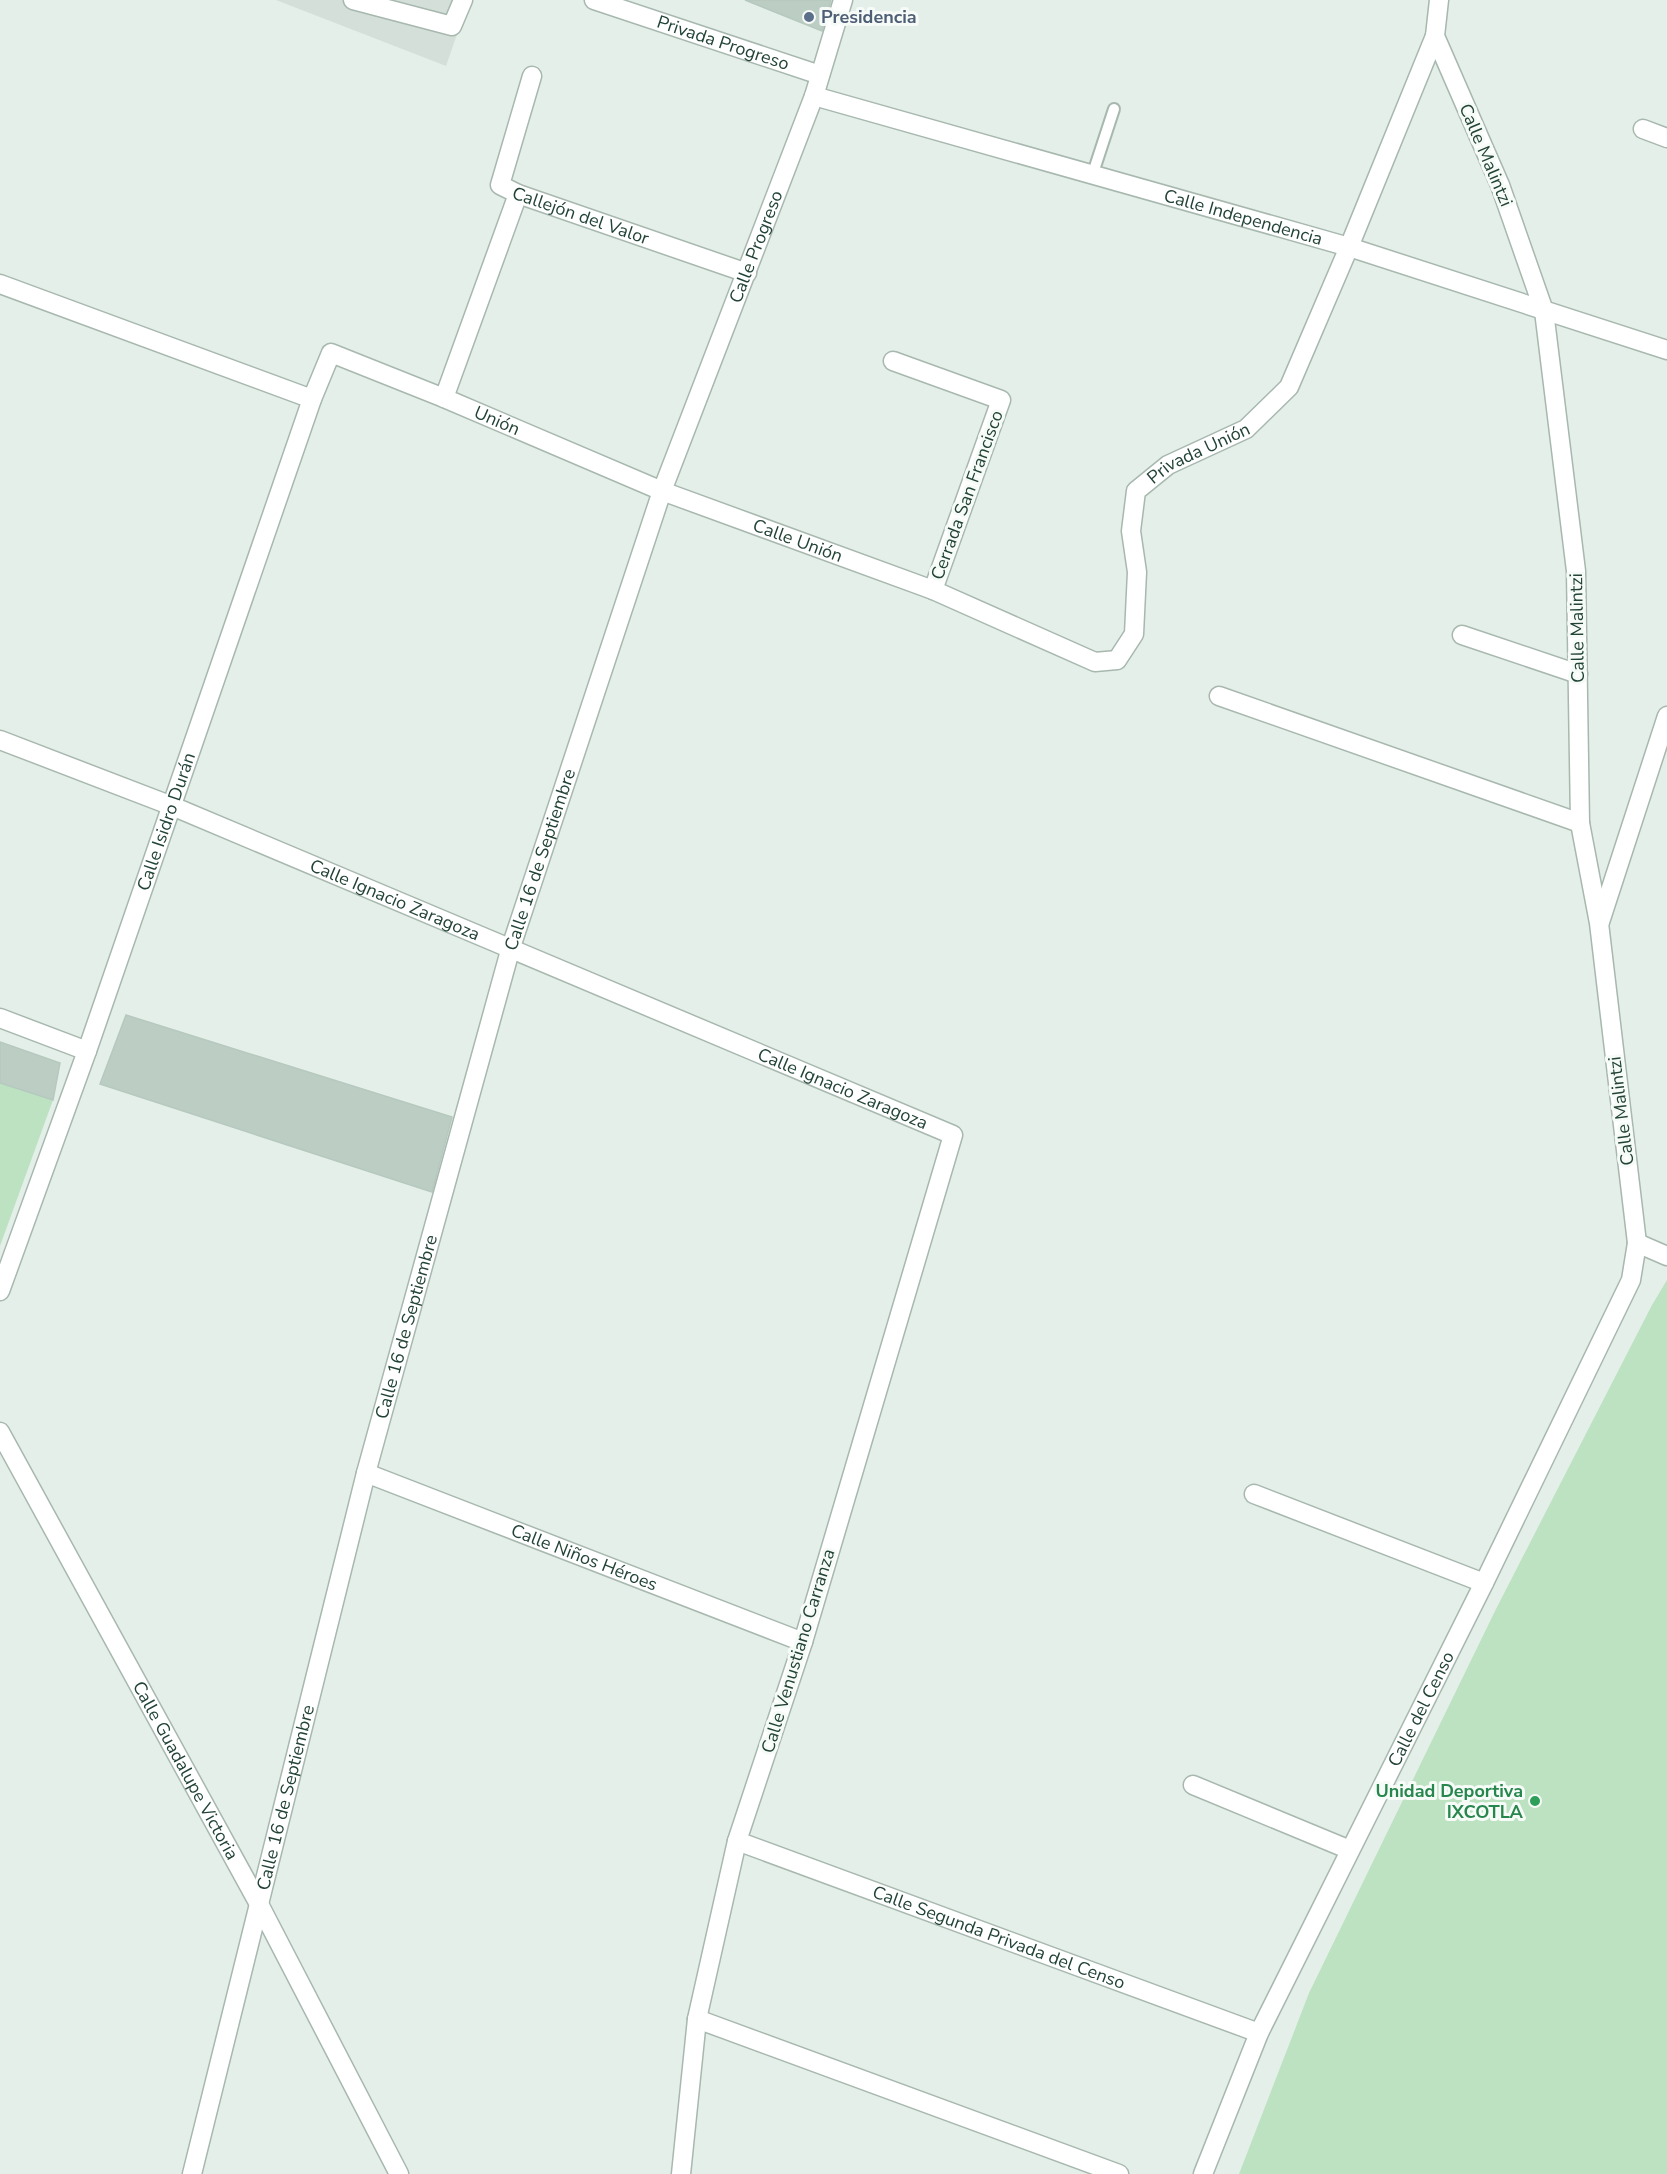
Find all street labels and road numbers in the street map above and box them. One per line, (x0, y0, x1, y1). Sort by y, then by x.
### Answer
street label: Privada Progreso (654, 10, 792, 76)
street label: Calle Malintzi (1454, 100, 1518, 210)
street label: Callejón del Valor (509, 181, 653, 251)
street label: Calle Independencia (1161, 183, 1325, 251)
street label: Calle Progreso (723, 187, 789, 307)
street label: Unión (470, 400, 524, 441)
street label: Cerrada San Francisco (925, 407, 1009, 583)
street label: Privada Unión (1142, 417, 1254, 489)
street label: Calle Unión (750, 513, 846, 568)
street label: Calle Malintzi (1564, 573, 1590, 683)
street label: Calle Isidro Durán (131, 749, 201, 894)
street label: Calle 16 de Septiembre (499, 766, 581, 954)
street label: Calle Ignacio Zaragoza (306, 853, 484, 946)
street label: Calle Ignacio Zaragoza (754, 1042, 931, 1135)
street label: Calle Malintzi (1602, 1055, 1640, 1167)
street label: Calle 16 de Septiembre (369, 1232, 443, 1422)
street label: Calle Niños Héroes (508, 1518, 661, 1597)
street label: Calle Venustiano Carranza (755, 1546, 841, 1756)
street label: Calle del Censo (1382, 1647, 1460, 1771)
street label: Calle Guadalupe Victoria (127, 1677, 244, 1864)
street label: Calle 16 de Septiembre (251, 1702, 320, 1893)
street label: Calle Segunda Privada del Censo (869, 1880, 1129, 1995)

